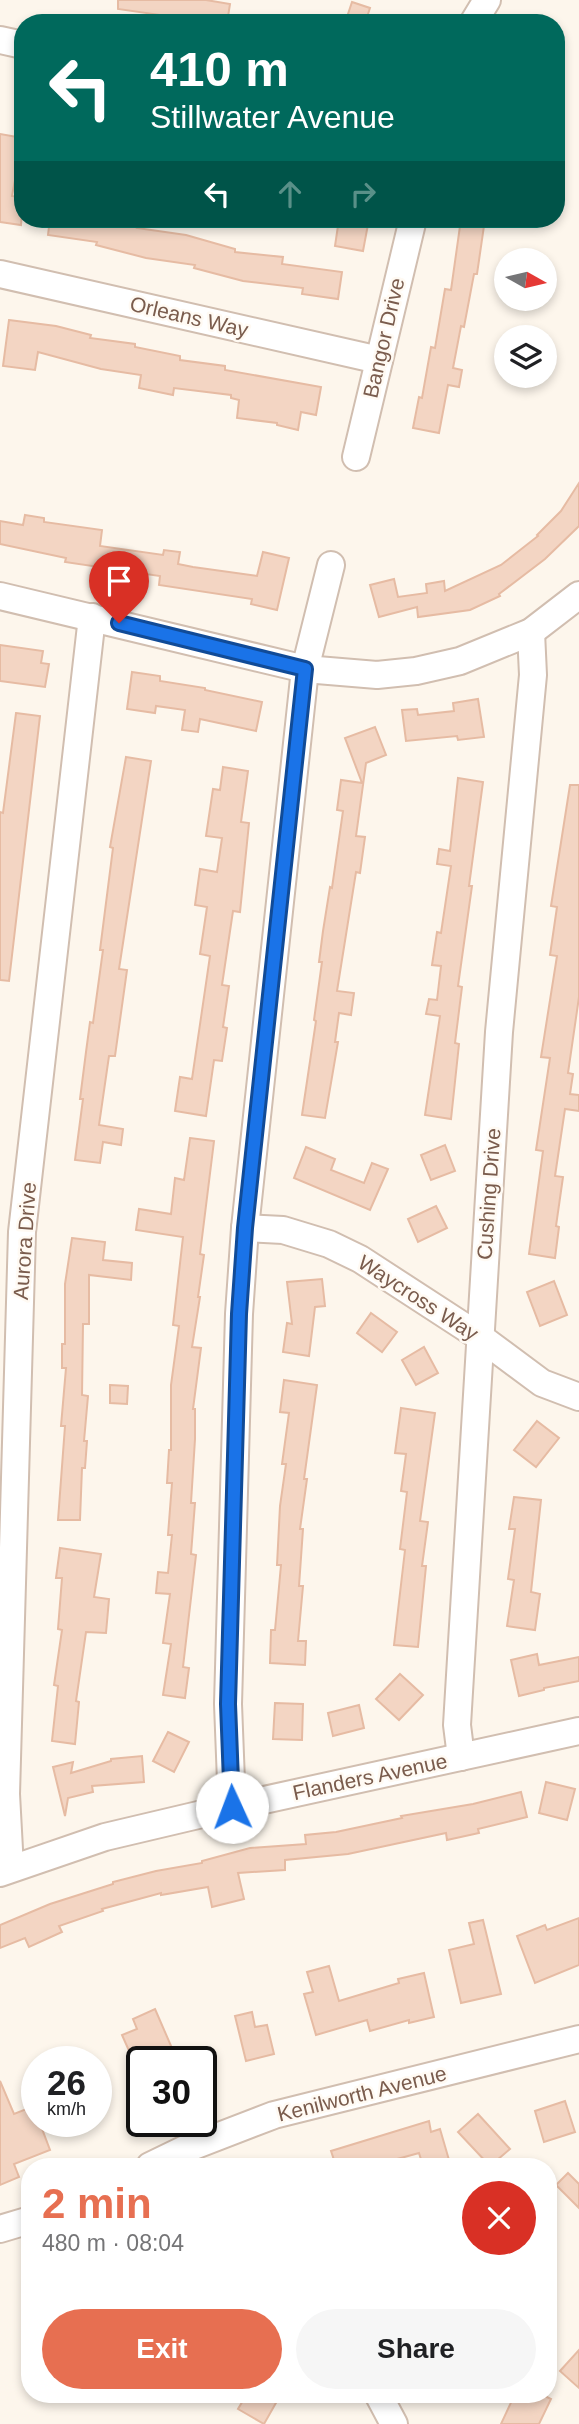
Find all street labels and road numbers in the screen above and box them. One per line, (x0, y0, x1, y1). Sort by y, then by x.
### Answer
street label: Bangor Drive (359, 276, 409, 400)
street label: Orleans Way (128, 292, 251, 341)
street label: Cushing Drive (472, 1127, 505, 1261)
street label: Aurora Drive (9, 1181, 40, 1301)
street label: Waycross Way (354, 1250, 483, 1345)
street label: Flanders Avenue (291, 1749, 449, 1804)
street label: Kenilworth Avenue (275, 2061, 449, 2126)

